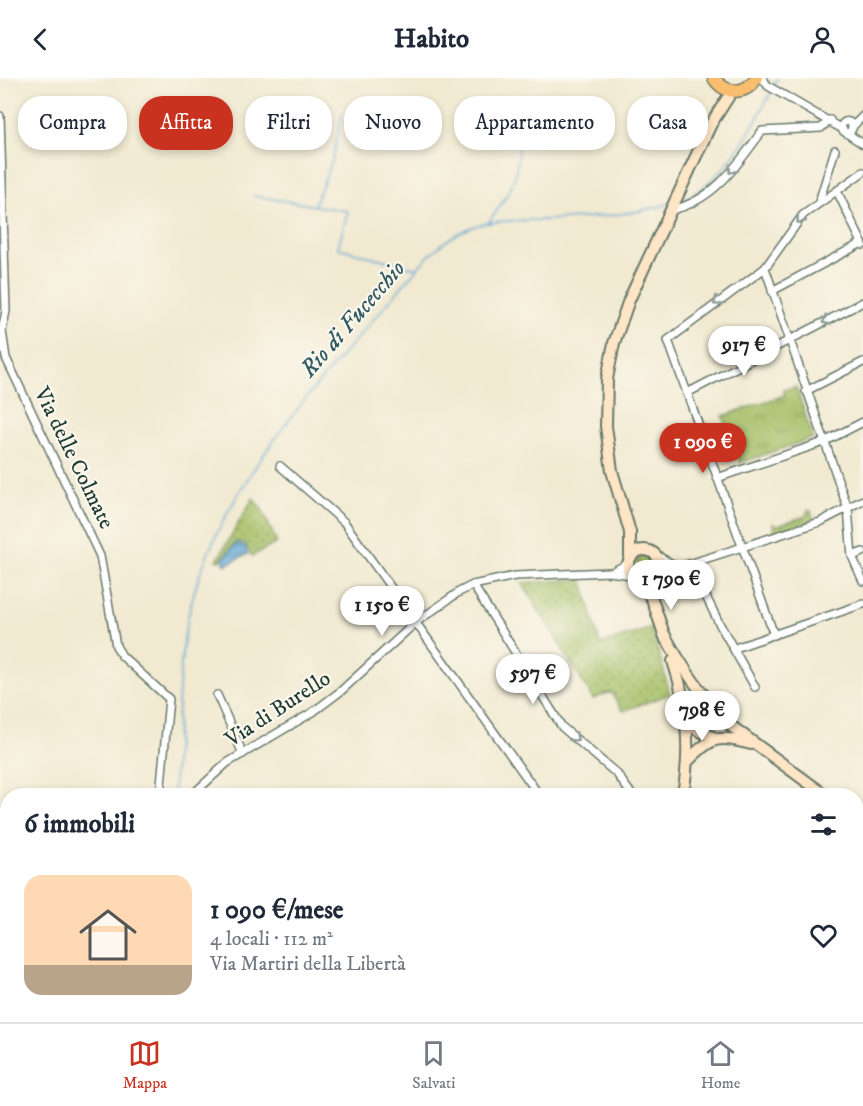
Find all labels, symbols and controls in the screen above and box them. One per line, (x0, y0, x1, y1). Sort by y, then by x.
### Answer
text: Habito (394, 22, 469, 56)
icon: back (24, 23, 57, 56)
icon: person (806, 23, 839, 56)
chip: Compra (18, 96, 127, 150)
chip: Affitta (139, 96, 233, 150)
chip: Filtri (245, 96, 332, 150)
chip: Nuovo (344, 96, 442, 150)
chip: Appartamento (454, 96, 615, 150)
chip: Casa (627, 96, 708, 150)
one-way arrow (728, 164, 739, 175)
one-way arrow (797, 213, 808, 224)
water label: Rio di Fucecchio (293, 254, 412, 385)
one-way arrow (713, 295, 724, 306)
one-way arrow (821, 314, 832, 326)
pin: 917 € (702, 326, 786, 377)
text: 917 € (722, 333, 766, 358)
street label: Via delle Colmate (28, 382, 120, 533)
pin: 1 090 € (648, 423, 758, 474)
text: 1 090 € (673, 430, 733, 455)
pin: 1 790 € (616, 560, 726, 611)
text: 1 790 € (642, 567, 700, 592)
pin: 1 150 € (327, 586, 437, 637)
text: 1 150 € (354, 593, 410, 618)
pin: 597 € (491, 654, 575, 705)
text: 597 € (510, 661, 556, 686)
street label: Via di Burello (219, 665, 336, 754)
pin: 798 € (660, 691, 744, 742)
text: 798 € (679, 698, 725, 723)
one-way arrow (568, 731, 579, 742)
text: 6 immobili (24, 808, 135, 841)
icon: filters (807, 808, 840, 841)
text: 1 090 €/mese (210, 894, 344, 927)
icon: home (72, 899, 144, 971)
icon: heart (807, 919, 840, 952)
text: 4 locali · 112 m² (210, 927, 333, 952)
text: Via Martiri della Libertà (210, 952, 406, 977)
tab: Mappa (123, 1037, 167, 1093)
tab: Salvati (412, 1037, 455, 1093)
tab: Home (701, 1037, 740, 1093)

